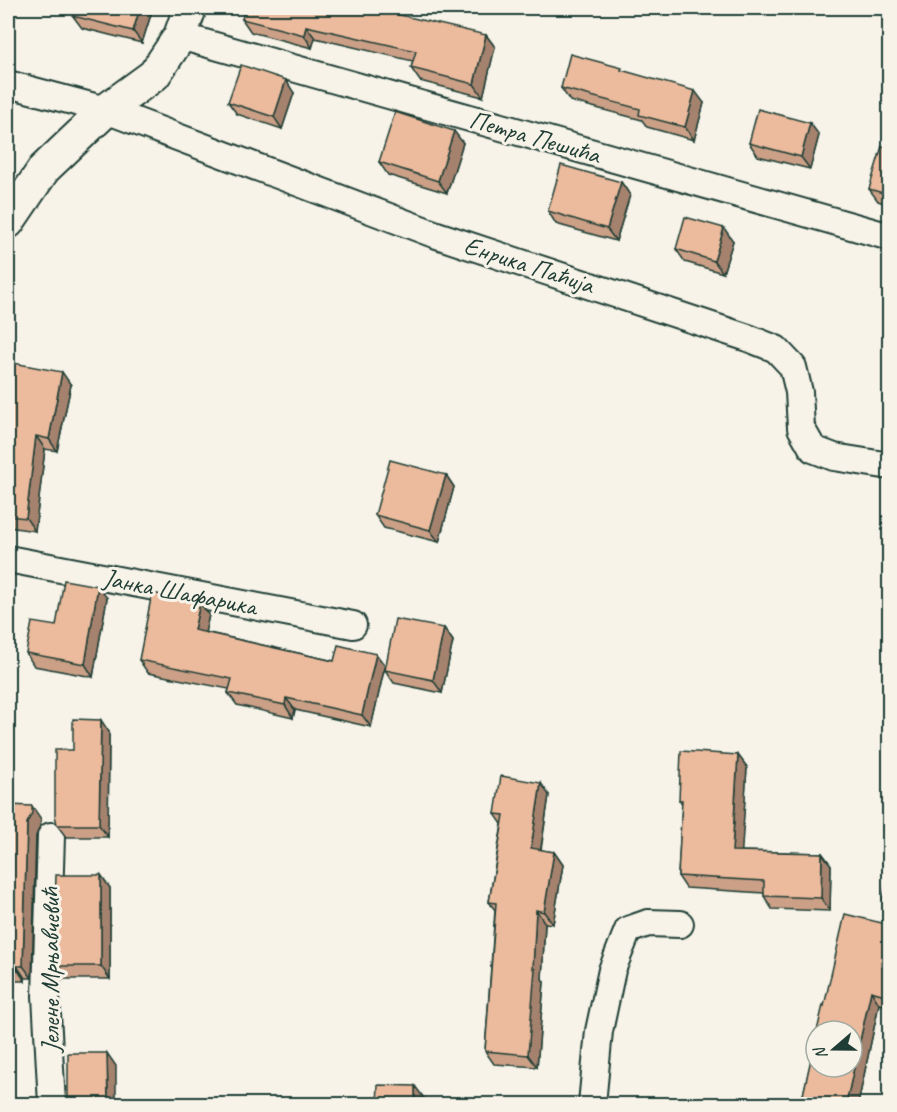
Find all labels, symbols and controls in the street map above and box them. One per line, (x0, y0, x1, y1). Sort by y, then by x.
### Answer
street label: Петра Пешића (466, 103, 606, 172)
street label: Енрика Паћија (460, 229, 600, 302)
street label: Јанка Шафарика (99, 561, 262, 623)
street label: Јелене Мрњавчевић (34, 886, 67, 1054)
north arrow (804, 1019, 864, 1079)
text: N (809, 1043, 832, 1062)

